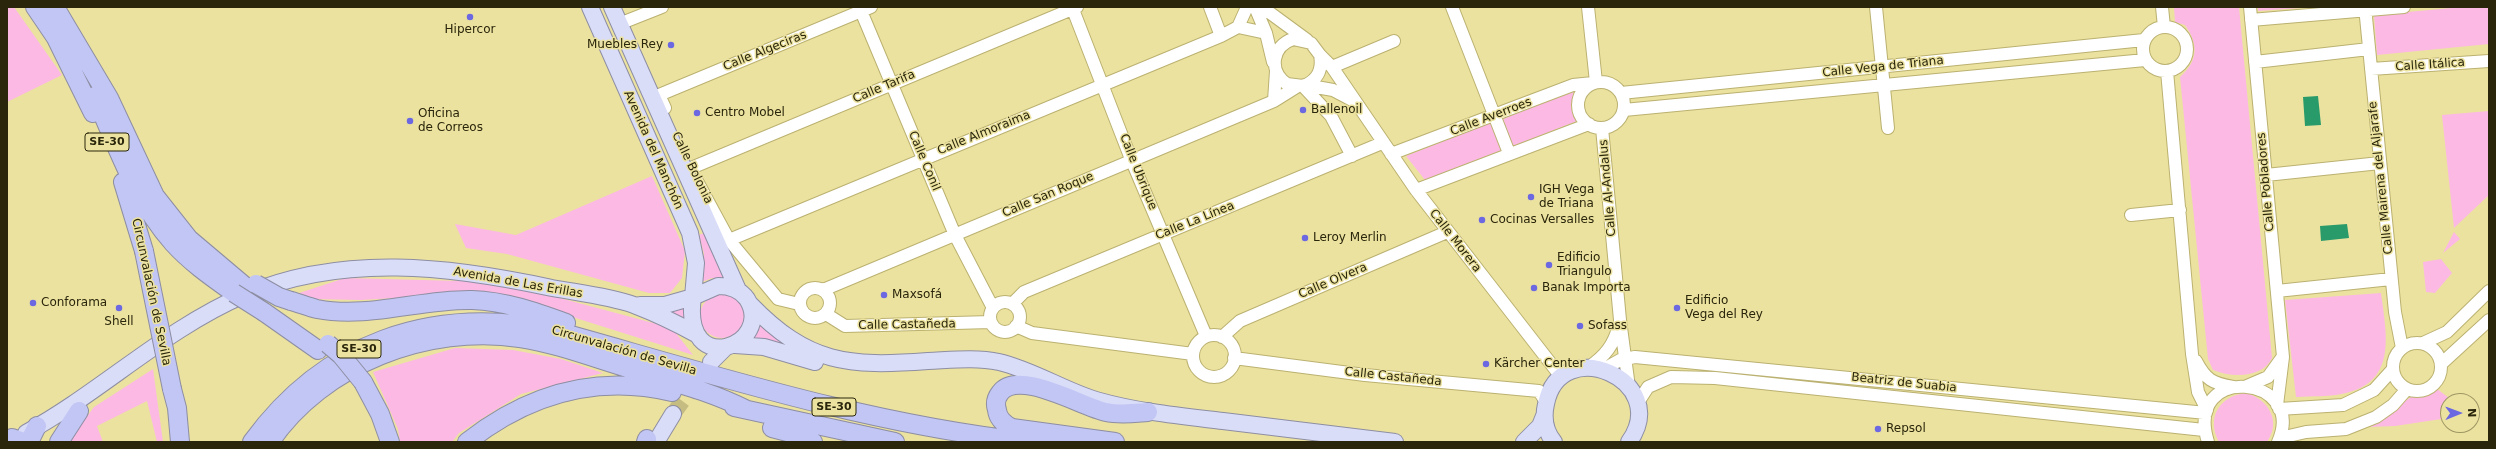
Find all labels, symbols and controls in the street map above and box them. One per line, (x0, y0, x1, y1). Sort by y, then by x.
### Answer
marker: Hipercor (465, 12, 475, 22)
place label: Hipercor (445, 23, 495, 37)
street label: Calle Algeciras (721, 28, 809, 74)
place label: Muebles Rey (587, 38, 663, 52)
marker: Muebles Rey (666, 40, 676, 50)
street label: Calle Vega de Triana (1822, 53, 1944, 81)
street label: Calle Itálica (2395, 55, 2465, 75)
street label: Calle Tarifa (851, 67, 917, 107)
street label: Avenida del Manchón (620, 88, 686, 212)
street label: Calle Averroes (1448, 95, 1534, 139)
street label: Calle Mairena del Aljarafe (2366, 101, 2396, 255)
place label: Ballenoil (1311, 103, 1362, 117)
marker: Ballenoil (1298, 105, 1308, 115)
place label: Centro Mobel (705, 106, 785, 120)
place label: Oficina de Correos (418, 107, 483, 135)
marker: Centro Mobel (692, 108, 702, 118)
street label: Calle Almoraima (935, 108, 1033, 158)
marker: Oficina de Correos (405, 116, 415, 126)
street label: Calle Conil (905, 129, 943, 193)
street label: Calle Bolonia (668, 130, 716, 206)
street label: Calle Ubrique (1116, 132, 1160, 212)
street label: Calle Pobladores (2254, 132, 2278, 232)
road number: SE-30 (85, 133, 129, 151)
street label: Calle Al-Andalus (1597, 139, 1619, 237)
street label: Calle San Roque (1000, 169, 1096, 221)
place label: IGH Vega de Triana (1539, 183, 1594, 211)
marker: IGH Vega de Triana (1526, 192, 1536, 202)
street label: Calle La Línea (1153, 199, 1237, 243)
street label: Calle Morera (1426, 207, 1484, 275)
place label: Cocinas Versalles (1490, 213, 1594, 227)
marker: Cocinas Versalles (1477, 215, 1487, 225)
street label: Circunvalación de Sevilla (128, 217, 174, 367)
place label: Leroy Merlin (1313, 231, 1387, 245)
marker: Leroy Merlin (1300, 233, 1310, 243)
place label: Edificio Triangulo (1557, 251, 1612, 279)
street label: Calle Olvera (1297, 260, 1369, 302)
marker: Edificio Triangulo (1544, 260, 1554, 270)
street label: Avenida de Las Erillas (452, 265, 584, 301)
place label: Banak Importa (1542, 281, 1630, 295)
marker: Banak Importa (1529, 283, 1539, 293)
place label: Maxsofá (892, 288, 942, 302)
marker: Maxsofá (879, 290, 889, 300)
place label: Edificio Vega del Rey (1685, 294, 1763, 322)
place label: Conforama (41, 296, 107, 310)
marker: Conforama (28, 298, 38, 308)
marker: Shell (114, 303, 124, 313)
marker: Edificio Vega del Rey (1672, 303, 1682, 313)
place label: Shell (104, 315, 134, 329)
street label: Calle Castañeda (858, 317, 956, 333)
place label: Sofass (1588, 319, 1627, 333)
marker: Sofass (1575, 321, 1585, 331)
street label: Circunvalación de Sevilla (550, 323, 698, 379)
road number: SE-30 (337, 340, 381, 358)
place label: Kärcher Center (1494, 357, 1584, 371)
marker: Kärcher Center (1481, 359, 1491, 369)
street label: Calle Castañeda (1344, 365, 1442, 389)
street label: Beatriz de Suabia (1851, 370, 1957, 396)
north arrow (2440, 393, 2480, 433)
road number: SE-30 (812, 398, 856, 416)
text: N (2465, 408, 2478, 418)
place label: Repsol (1886, 422, 1926, 436)
marker: Repsol (1873, 424, 1883, 434)

